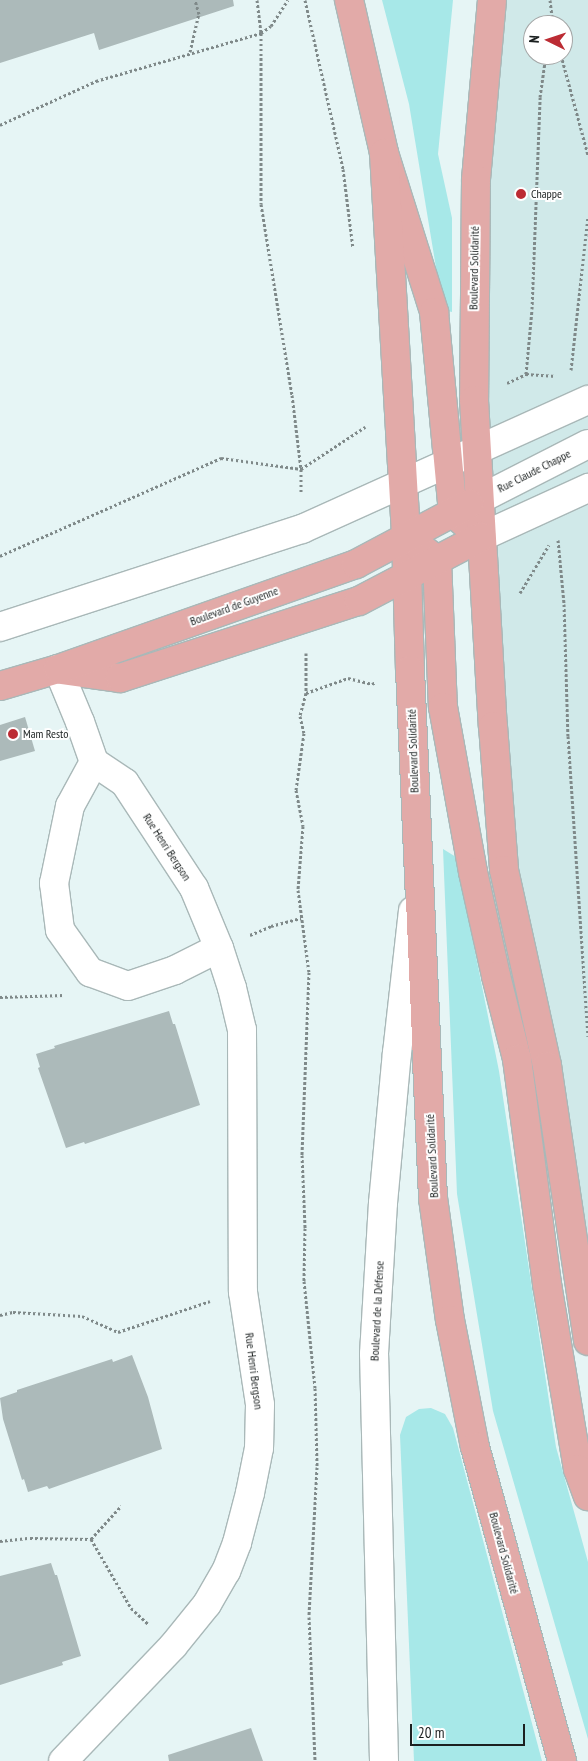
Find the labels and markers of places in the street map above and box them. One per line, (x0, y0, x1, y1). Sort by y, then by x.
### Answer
place label: Chappe (531, 187, 562, 201)
marker: Chappe (515, 188, 527, 200)
place label: Mam Resto (23, 727, 68, 741)
marker: Mam Resto (7, 728, 19, 740)

